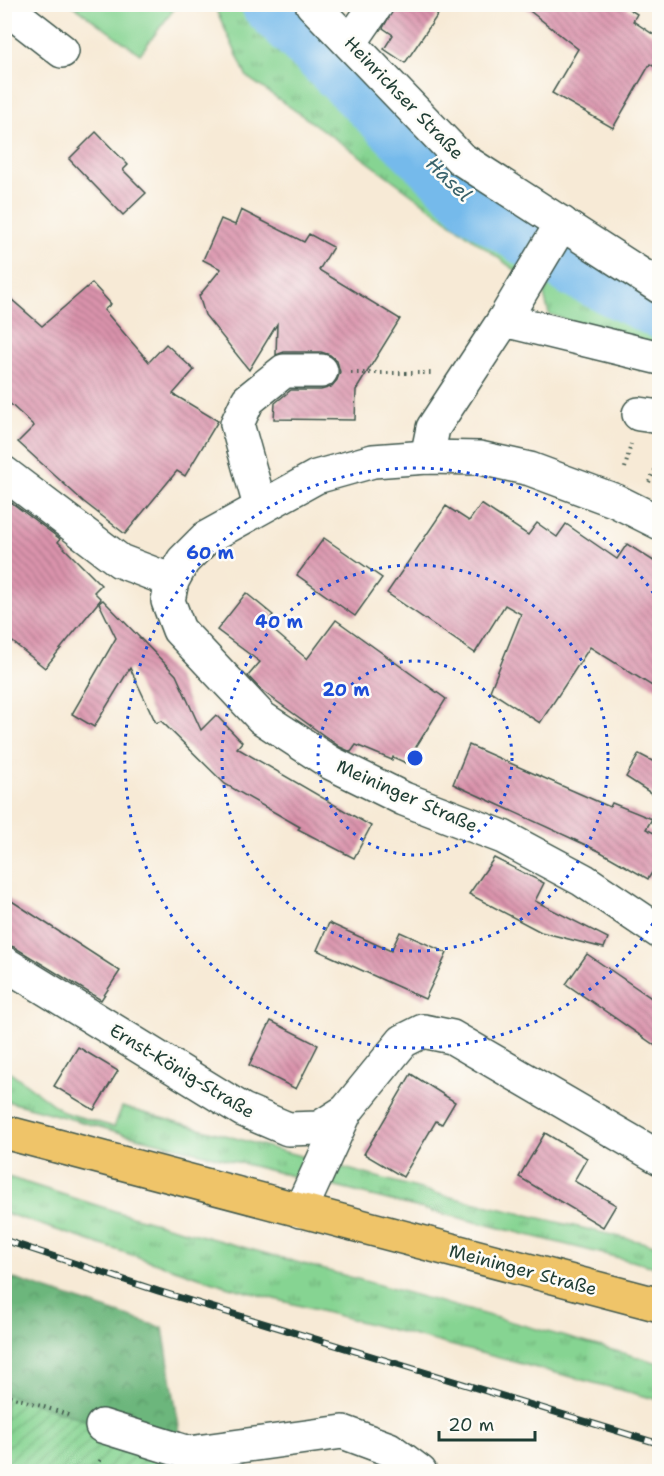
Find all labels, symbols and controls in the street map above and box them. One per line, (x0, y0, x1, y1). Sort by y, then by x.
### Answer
street label: Heinrichser Straße (339, 31, 469, 165)
water label: Hasel (421, 151, 477, 207)
text: 60 m (186, 541, 234, 565)
text: 40 m (255, 610, 303, 634)
text: 20 m (322, 678, 370, 702)
centre of rings (405, 748, 425, 768)
street label: Meininger Straße (333, 754, 481, 838)
street label: Ernst-König-Straße (105, 1018, 259, 1124)
street label: Meininger Straße (447, 1239, 599, 1301)
scale bar (439, 1404, 535, 1442)
text: 20 m (448, 1413, 494, 1437)

